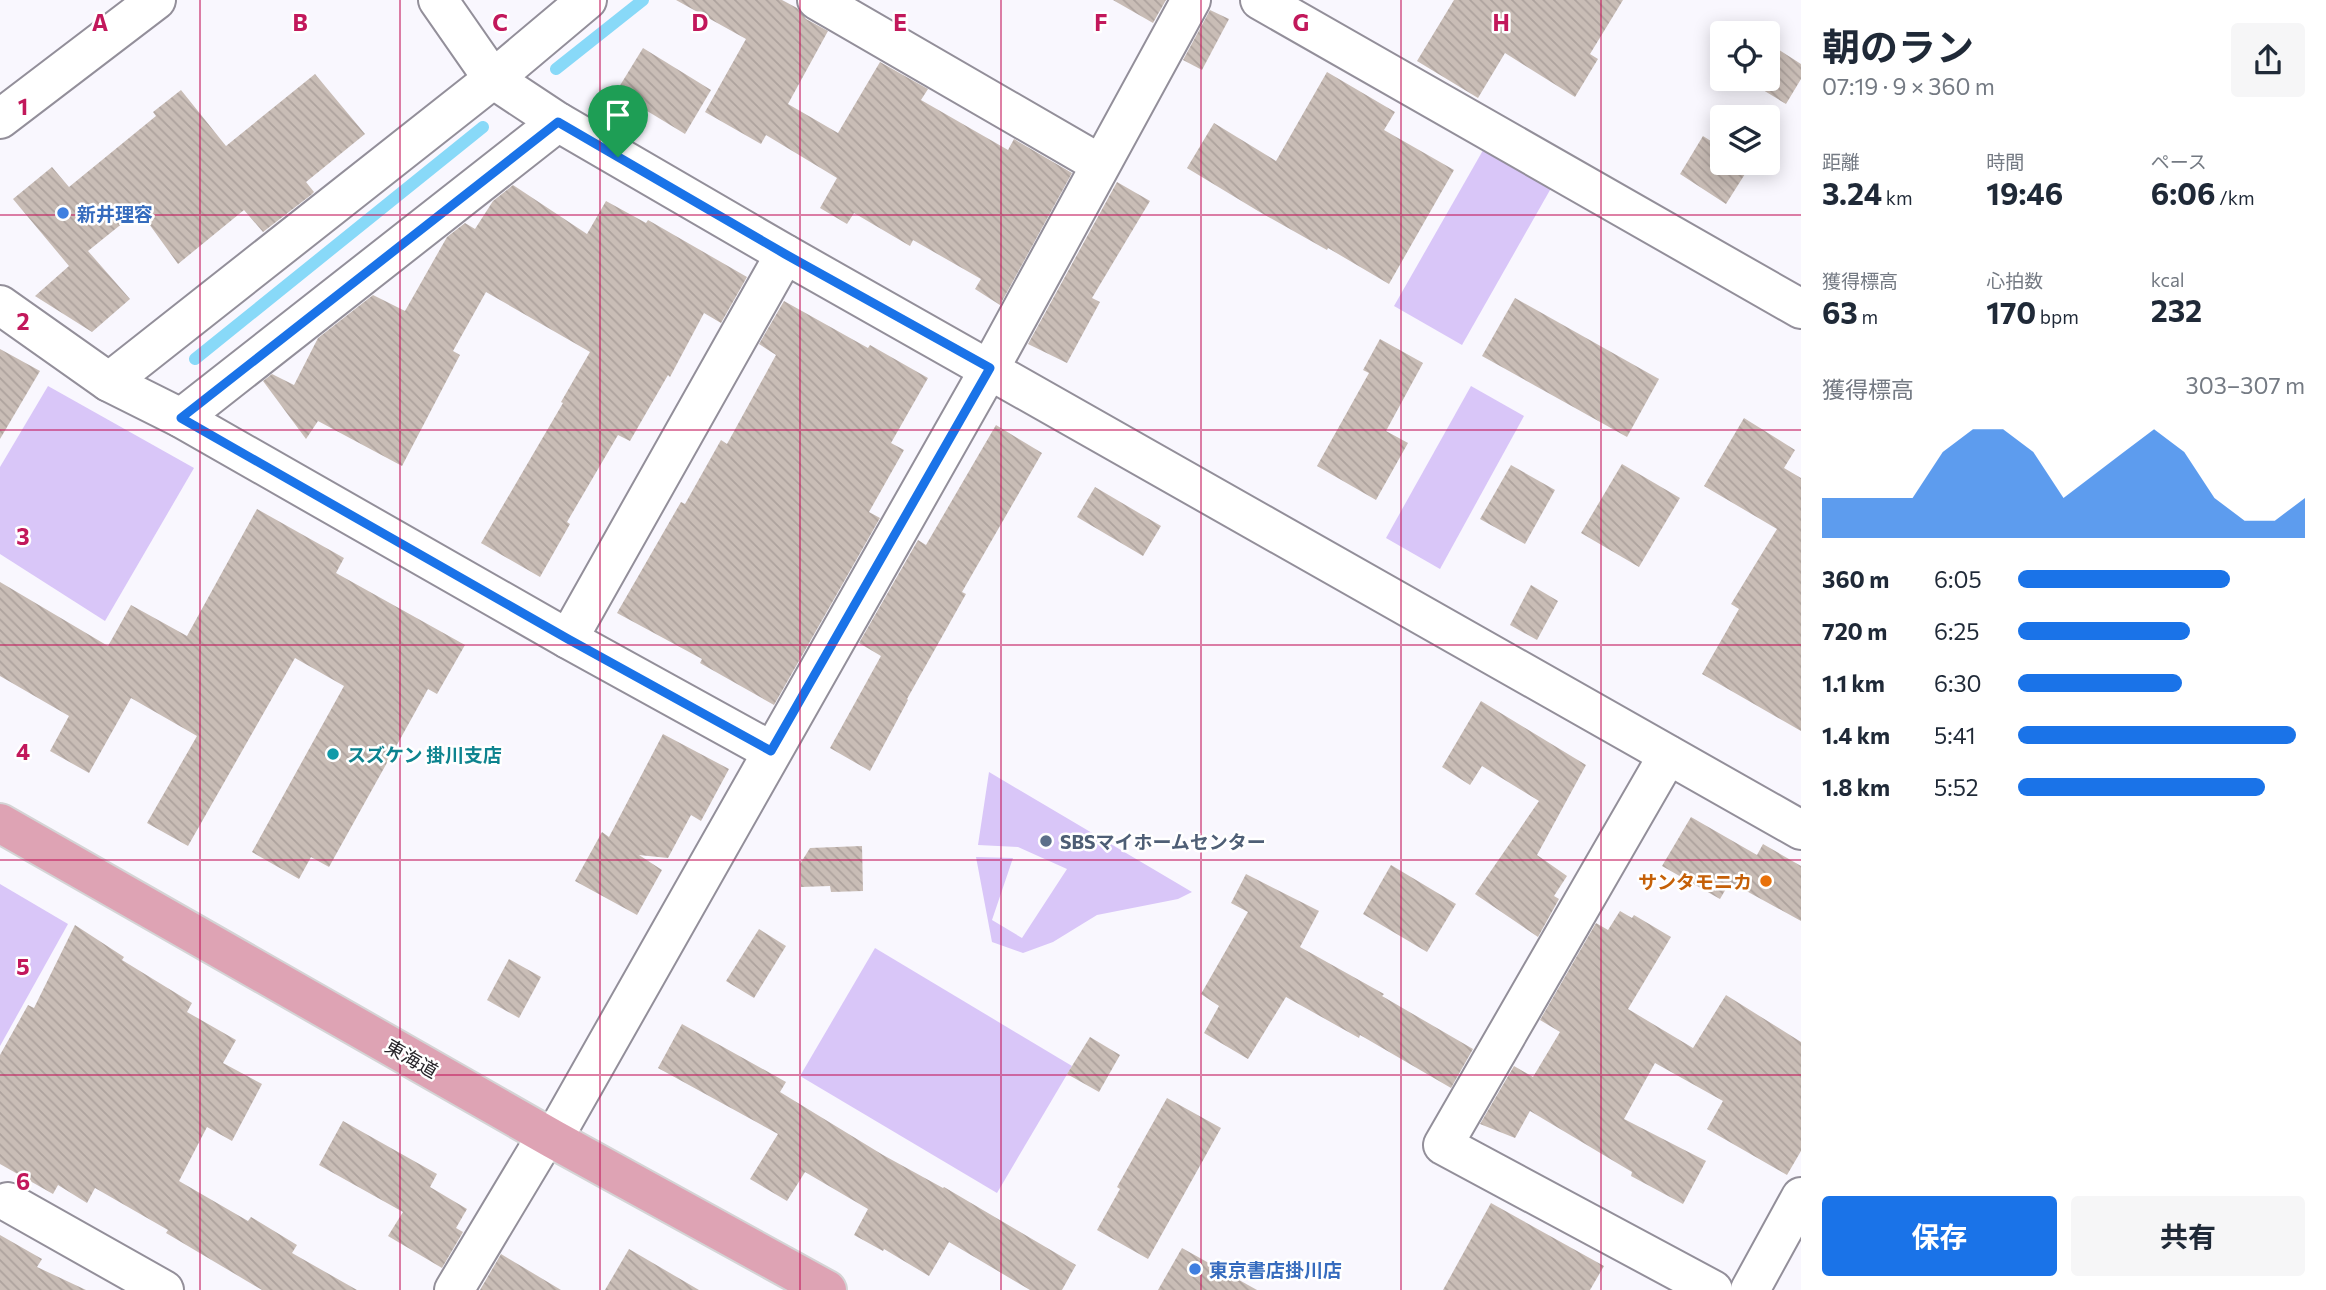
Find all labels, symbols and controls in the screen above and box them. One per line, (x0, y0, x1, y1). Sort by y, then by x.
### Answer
text: A (92, 8, 109, 36)
text: B (292, 8, 308, 36)
text: C (492, 8, 508, 36)
text: D (692, 8, 709, 36)
text: E (893, 8, 907, 36)
text: F (1094, 8, 1108, 36)
text: G (1293, 8, 1309, 36)
text: H (1492, 8, 1510, 36)
map controls (1710, 21, 1780, 175)
button: locate (1710, 21, 1780, 91)
text: 朝のラン (1822, 22, 1974, 69)
button: share (2231, 23, 2305, 97)
text: 07:19 · 9 × 360 m (1822, 72, 1995, 100)
pin (588, 85, 648, 157)
text: 1 (18, 92, 28, 120)
icon: arrive (599, 96, 637, 134)
button: layers (1710, 105, 1780, 175)
text: 距離 (1822, 150, 1860, 173)
text: 時間 (1986, 150, 2024, 173)
text: ペース (2151, 150, 2207, 173)
text: 3.24 (1822, 174, 1882, 211)
text: 19:46 (1986, 174, 2063, 211)
text: 6:06 (2151, 174, 2216, 211)
text: km (1882, 186, 1913, 209)
text: /km (2216, 186, 2255, 209)
place label: 新井理容 (77, 202, 153, 225)
marker: 新井理容 (55, 205, 71, 221)
text: kcal (2151, 268, 2185, 291)
text: 獲得標高 (1822, 269, 1898, 292)
text: 心拍数 (1986, 269, 2043, 292)
text: 232 (2151, 291, 2202, 328)
text: 63 (1822, 293, 1858, 330)
text: 170 (1986, 293, 2036, 330)
text: m (1858, 305, 1878, 328)
text: bpm (2036, 305, 2079, 328)
text: 2 (16, 307, 30, 335)
text: 303–307 m (2186, 371, 2305, 399)
text: 獲得標高 (1822, 375, 1914, 403)
text: 3 (16, 522, 30, 550)
text: 360 m (1822, 565, 1889, 593)
text: 6:05 (1934, 565, 1982, 593)
text: 720 m (1822, 617, 1887, 645)
text: 6:25 (1934, 617, 1979, 645)
text: 1.1 km (1822, 669, 1885, 697)
text: 6:30 (1934, 669, 1982, 697)
text: 1.4 km (1822, 721, 1890, 749)
text: 5:41 (1934, 721, 1976, 749)
text: 4 (16, 737, 30, 765)
place label: スズケン 掛川支店 (347, 743, 502, 766)
marker: スズケン 掛川支店 (325, 746, 341, 762)
text: 1.8 km (1822, 773, 1890, 801)
text: 5:52 (1934, 773, 1979, 801)
place label: SBSマイホームセンター (1060, 830, 1266, 853)
marker: SBSマイホームセンター (1038, 833, 1054, 849)
place label: サンタモニカ (1638, 870, 1752, 893)
marker: サンタモニカ (1758, 873, 1774, 889)
text: 5 (16, 952, 30, 980)
street label: 東海道 (382, 1034, 442, 1082)
text: 6 (16, 1167, 30, 1195)
button: 保存 (1822, 1196, 2057, 1276)
button: 共有 (2071, 1196, 2305, 1276)
place label: 東京書店掛川店 (1209, 1258, 1342, 1281)
marker: 東京書店掛川店 (1187, 1261, 1203, 1277)

